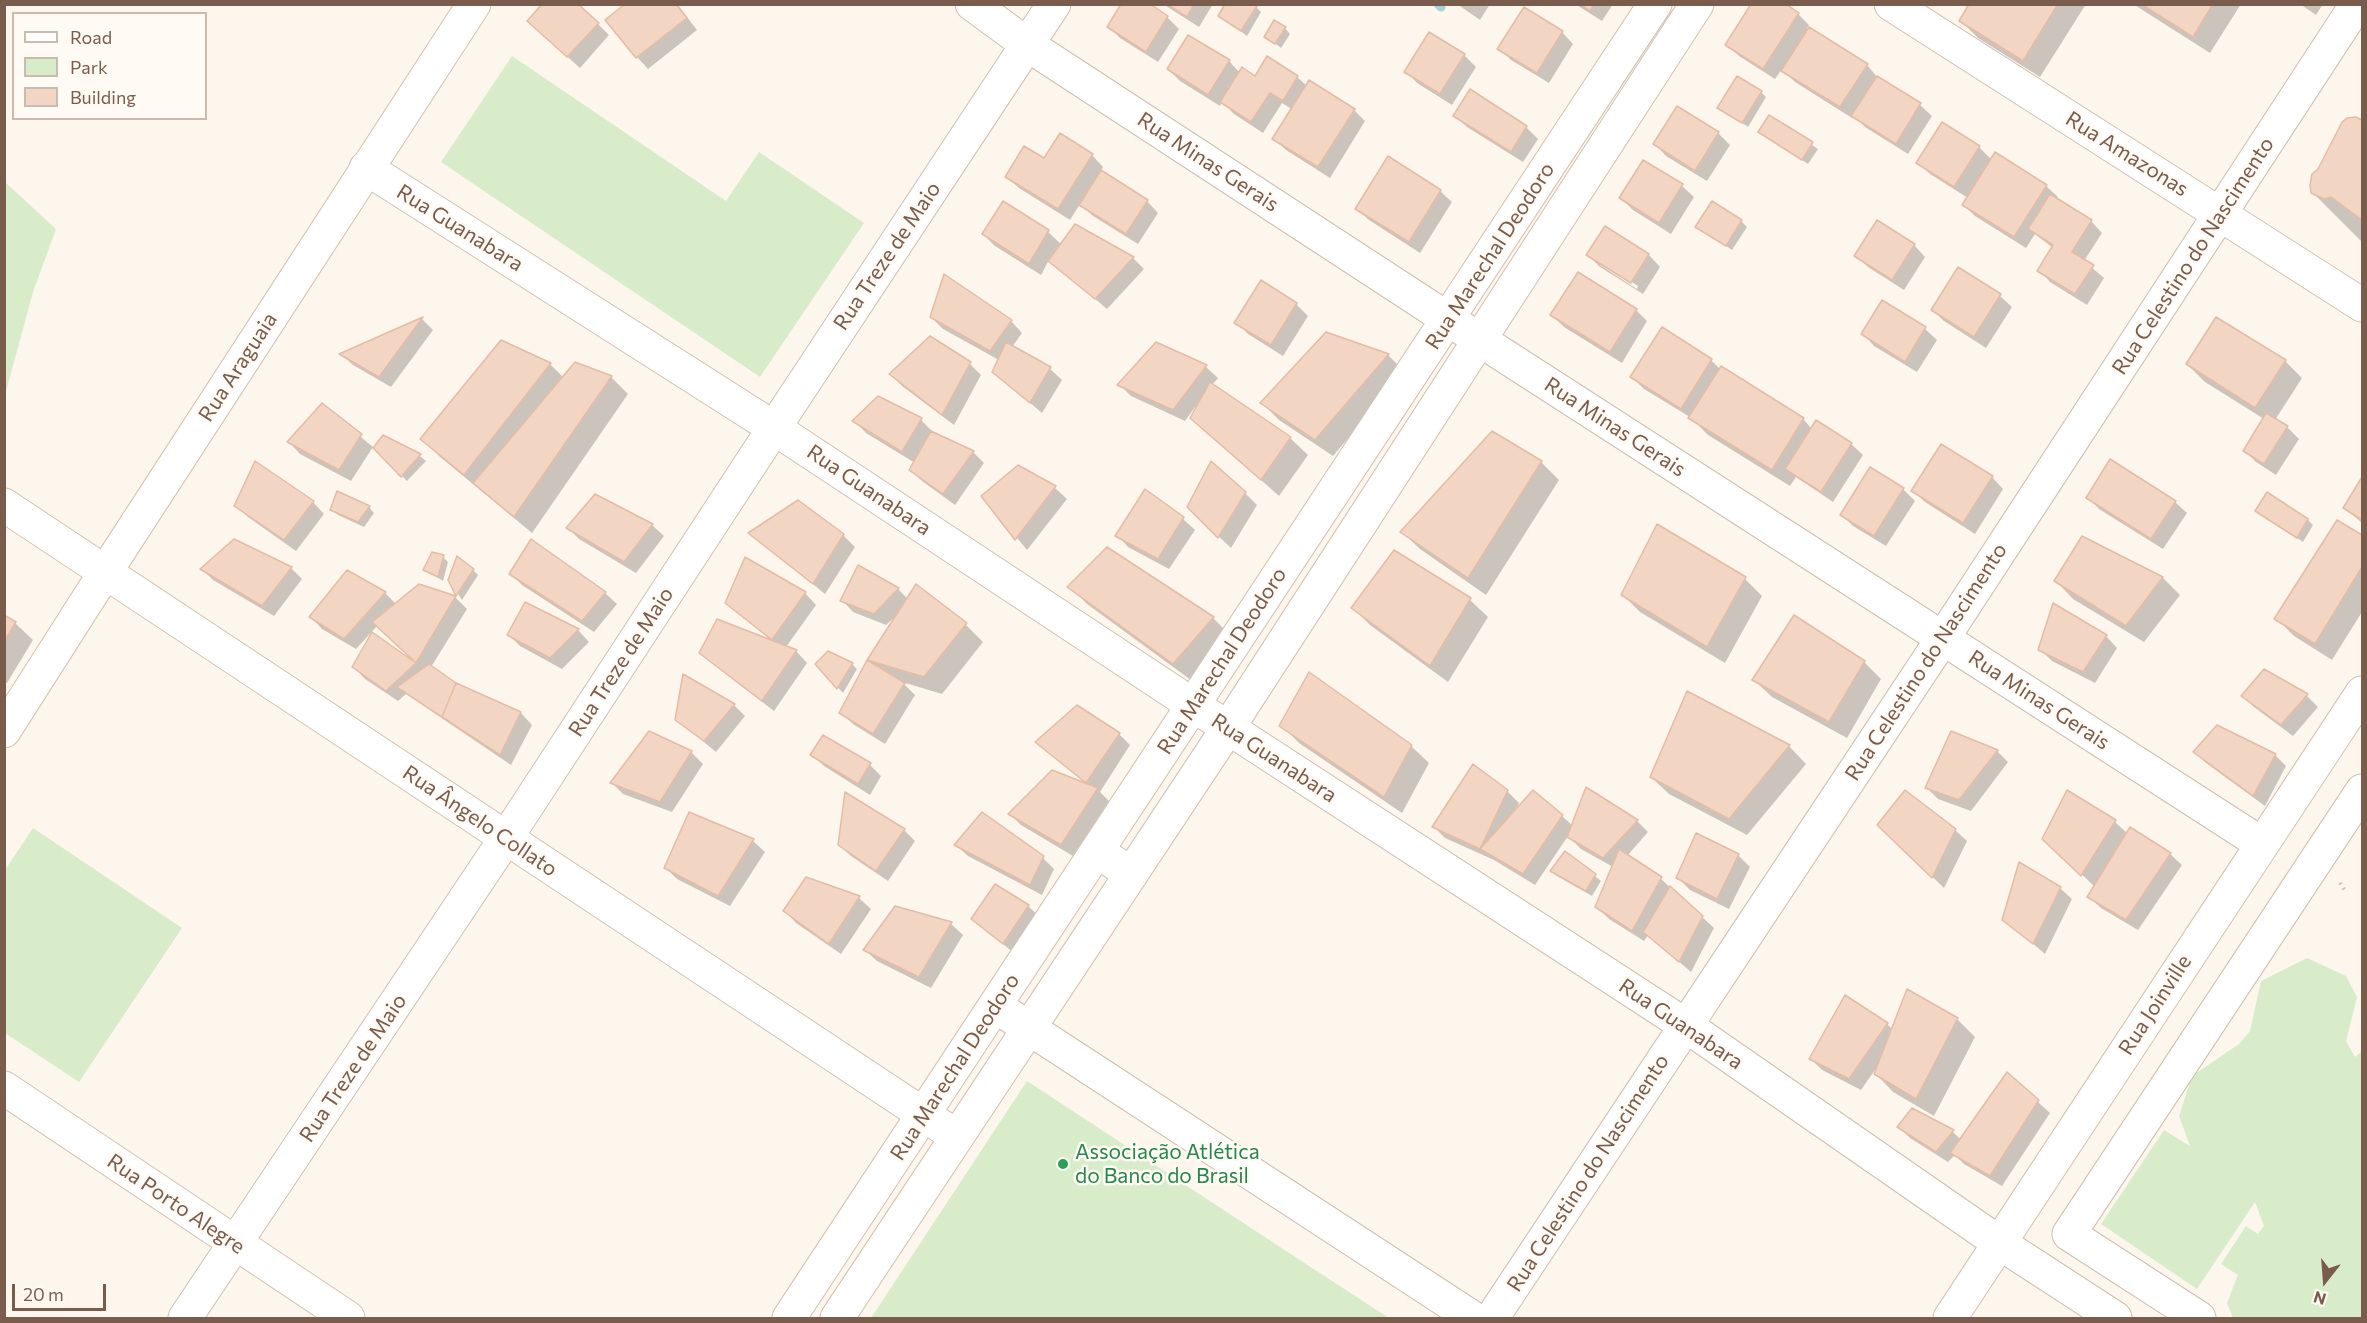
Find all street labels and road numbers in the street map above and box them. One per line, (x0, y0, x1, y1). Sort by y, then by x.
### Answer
street label: Rua Amazonas (2061, 106, 2193, 202)
street label: Rua Minas Gerais (1133, 107, 1283, 217)
street label: Rua Celestino do Nascimento (2107, 133, 2279, 379)
street label: Rua Marechal Deodoro (1420, 158, 1560, 354)
street label: Rua Treze de Maio (828, 177, 946, 335)
street label: Rua Guanabara (392, 179, 528, 277)
street label: Rua Araguaia (193, 308, 283, 426)
street label: Rua Minas Gerais (1540, 372, 1690, 482)
street label: Rua Guanabara (802, 439, 936, 541)
street label: Rua Celestino do Nascimento (1840, 539, 2012, 785)
street label: Rua Marechal Deodoro (1152, 563, 1292, 759)
street label: Rua Treze de Maio (563, 583, 679, 741)
street label: Rua Minas Gerais (1964, 645, 2114, 755)
street label: Rua Guanabara (1207, 708, 1341, 808)
street label: Rua Ângelo Collato (398, 760, 562, 882)
street label: Rua Joinville (2113, 950, 2197, 1060)
street label: Rua Marechal Deodoro (885, 969, 1025, 1165)
street label: Rua Guanabara (1614, 973, 1748, 1075)
street label: Rua Treze de Maio (294, 989, 412, 1147)
street label: Rua Celestino do Nascimento (1502, 1050, 1674, 1296)
street label: Rua Porto Alegre (102, 1149, 250, 1259)

